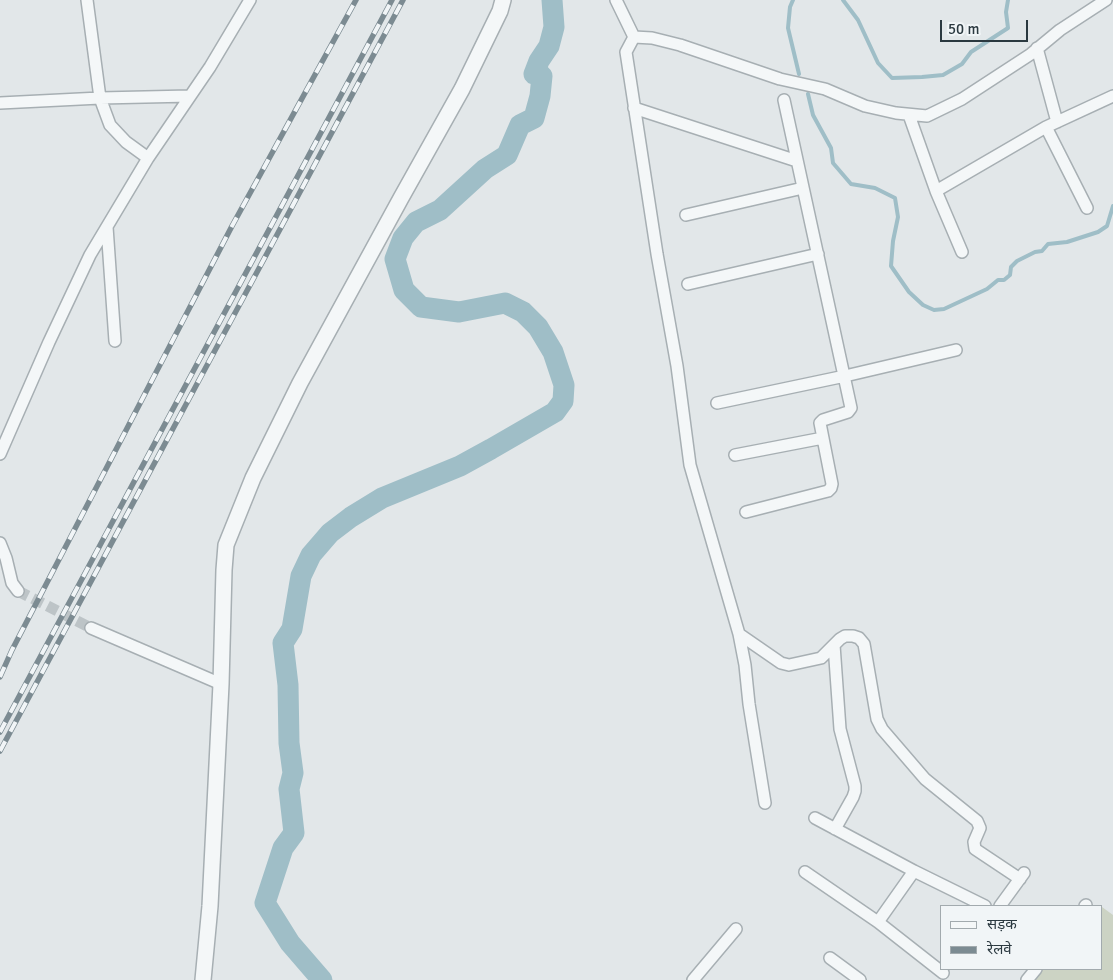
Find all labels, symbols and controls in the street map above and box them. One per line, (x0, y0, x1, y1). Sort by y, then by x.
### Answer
scale bar (943, 10, 1030, 42)
text: 50 m (948, 20, 979, 38)
legend (940, 905, 1103, 970)
text: सड़क (987, 915, 1017, 933)
text: रेलवे (987, 940, 1012, 958)

